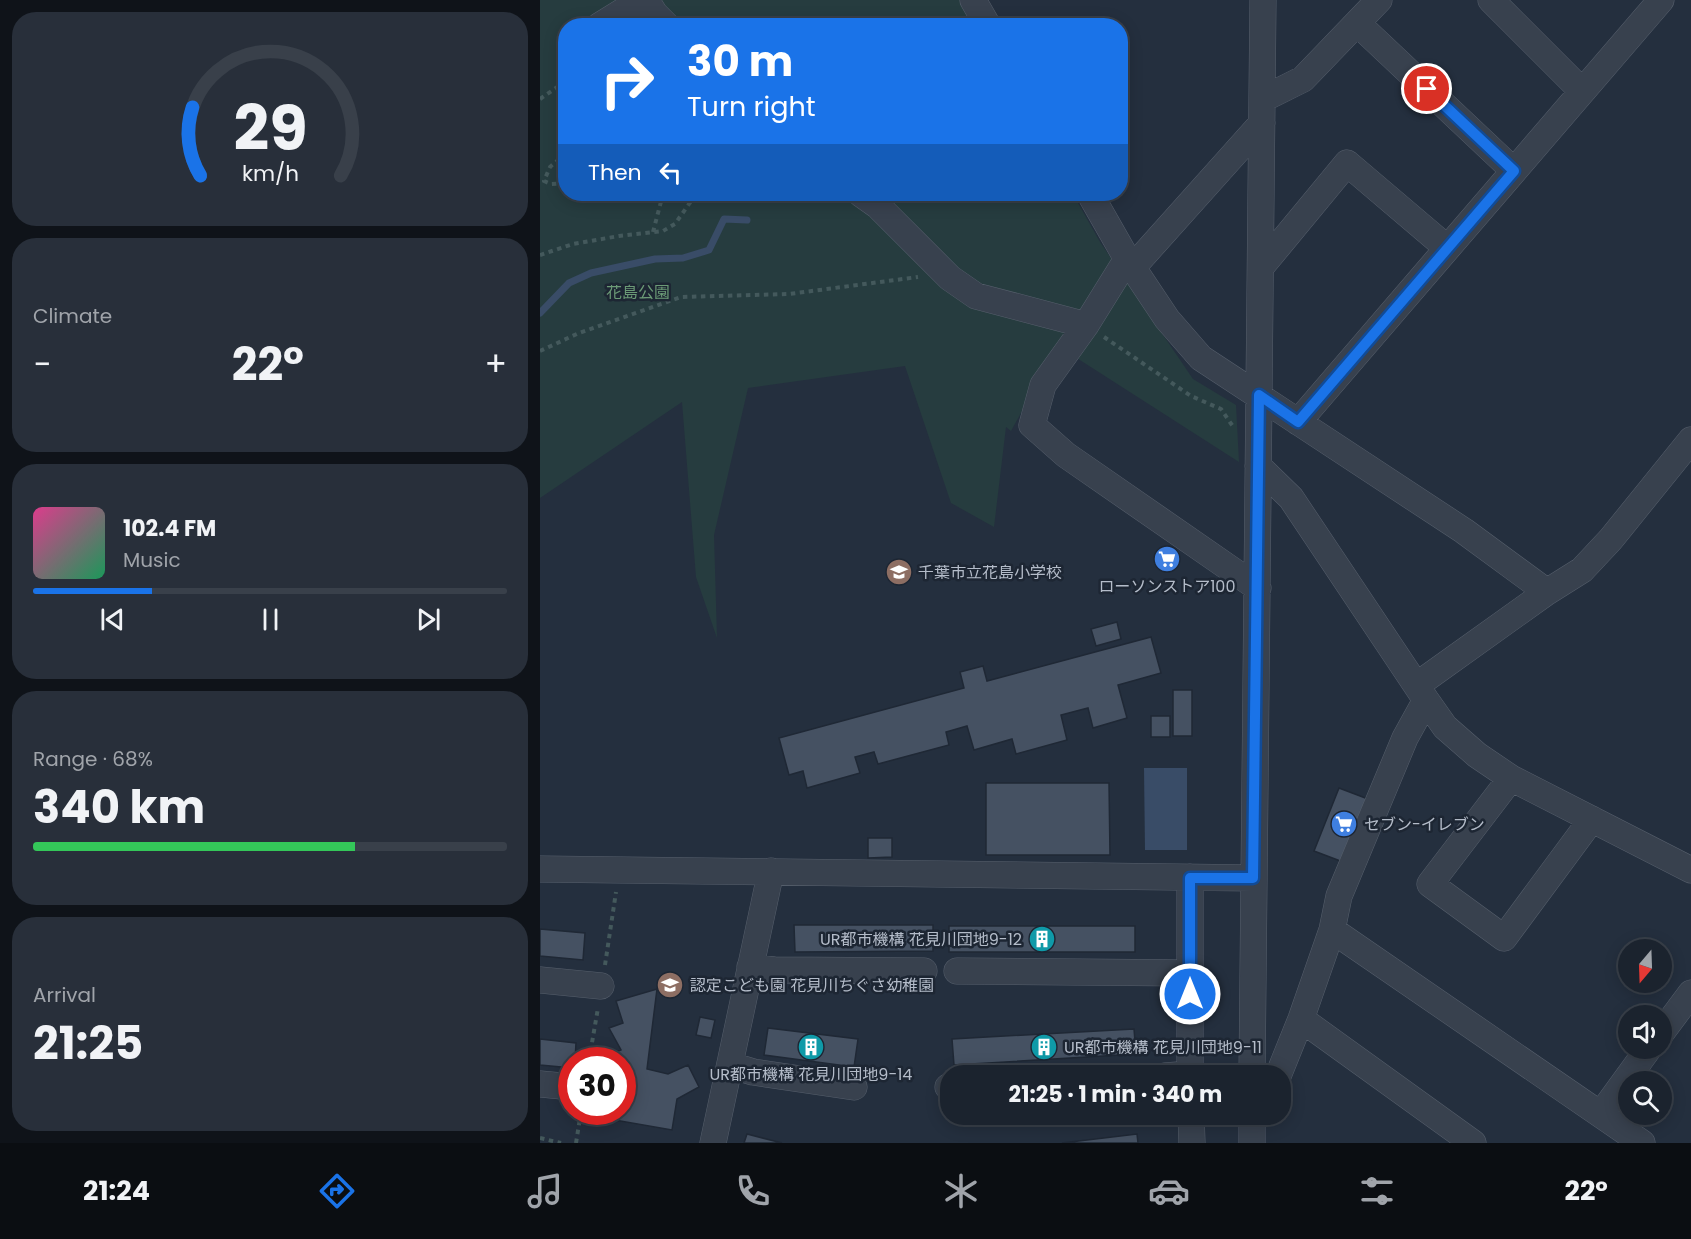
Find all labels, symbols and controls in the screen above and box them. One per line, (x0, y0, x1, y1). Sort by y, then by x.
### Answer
text: 30 m (687, 32, 793, 91)
icon: right (588, 42, 666, 120)
pin (1401, 63, 1452, 114)
icon: arrive (1410, 72, 1443, 105)
text: 29 (233, 84, 307, 172)
text: Turn right (687, 88, 816, 125)
icon: left (654, 156, 687, 189)
text: Then (588, 157, 642, 188)
text: km/h (241, 158, 299, 189)
park label: 花島公園 (606, 281, 670, 304)
text: Climate (33, 302, 112, 330)
text: 22° (232, 333, 304, 396)
text: − (33, 341, 51, 388)
text: + (484, 341, 507, 388)
text: 102.4 FM (123, 513, 216, 544)
supermarket icon: ローソンストア100 (1152, 544, 1182, 574)
text: Music (123, 546, 181, 574)
school or university icon: 千葉市立花島小学校 (884, 557, 914, 587)
place label: 千葉市立花島小学校 (918, 561, 1062, 584)
place label: ローソンストア100 (1099, 575, 1235, 598)
icon: previous (96, 603, 129, 636)
icon: pause (254, 603, 287, 636)
icon: next (412, 603, 445, 636)
text: Range · 68% (33, 745, 153, 773)
text: 340 km (33, 776, 205, 839)
supermarket icon: セブン-イレブン (1329, 809, 1359, 839)
place label: セブン-イレブン (1364, 813, 1485, 836)
building icon: UR都市機構 花見川団地9-12 (1027, 924, 1057, 954)
place label: UR都市機構 花見川団地9-12 (820, 928, 1022, 951)
north arrow (1618, 939, 1672, 993)
map controls (1618, 939, 1672, 1125)
position arrow (1158, 962, 1222, 1026)
school or university icon: 認定こども園 花見川ちぐさ幼稚園 (655, 970, 685, 1000)
place label: 認定こども園 花見川ちぐさ幼稚園 (690, 974, 934, 997)
text: Arrival (33, 981, 96, 1009)
button: sound (1618, 1005, 1672, 1059)
text: 21:25 (33, 1012, 143, 1075)
building icon: UR都市機構 花見川団地9-14 (796, 1032, 826, 1062)
building icon: UR都市機構 花見川団地9-11 (1029, 1032, 1059, 1062)
place label: UR都市機構 花見川団地9-11 (1064, 1036, 1262, 1059)
speed limit sign: 30 (558, 1047, 636, 1125)
place label: UR都市機構 花見川団地9-14 (710, 1063, 912, 1086)
button: search (1618, 1071, 1672, 1125)
text: 21:25 · 1 min · 340 m (1009, 1079, 1222, 1110)
icon: directions (316, 1170, 358, 1212)
icon: music (524, 1170, 566, 1212)
icon: phone (732, 1170, 774, 1212)
icon: climate (940, 1170, 982, 1212)
icon: car (1148, 1170, 1190, 1212)
icon: filters (1356, 1170, 1398, 1212)
text: 21:24 (83, 1172, 150, 1209)
text: 22° (1565, 1172, 1608, 1209)

